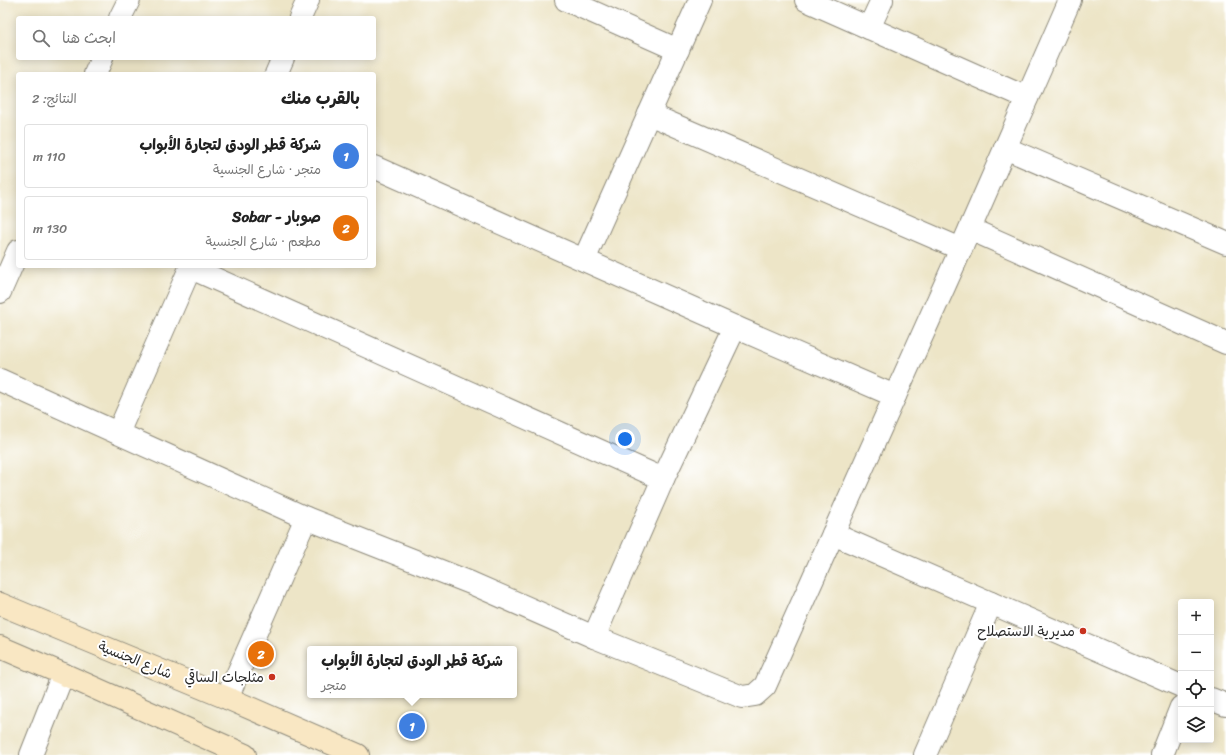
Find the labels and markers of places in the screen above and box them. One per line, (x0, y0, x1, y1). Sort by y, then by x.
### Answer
place label: مديرية الاستصلاح (977, 619, 1075, 644)
marker: مديرية الاستصلاح (1078, 626, 1088, 636)
pin: 2 (248, 639, 274, 669)
place label: مثلجات الساقي (184, 665, 264, 690)
marker: مثلجات الساقي (267, 672, 277, 682)
pin: 1 (399, 711, 425, 741)

